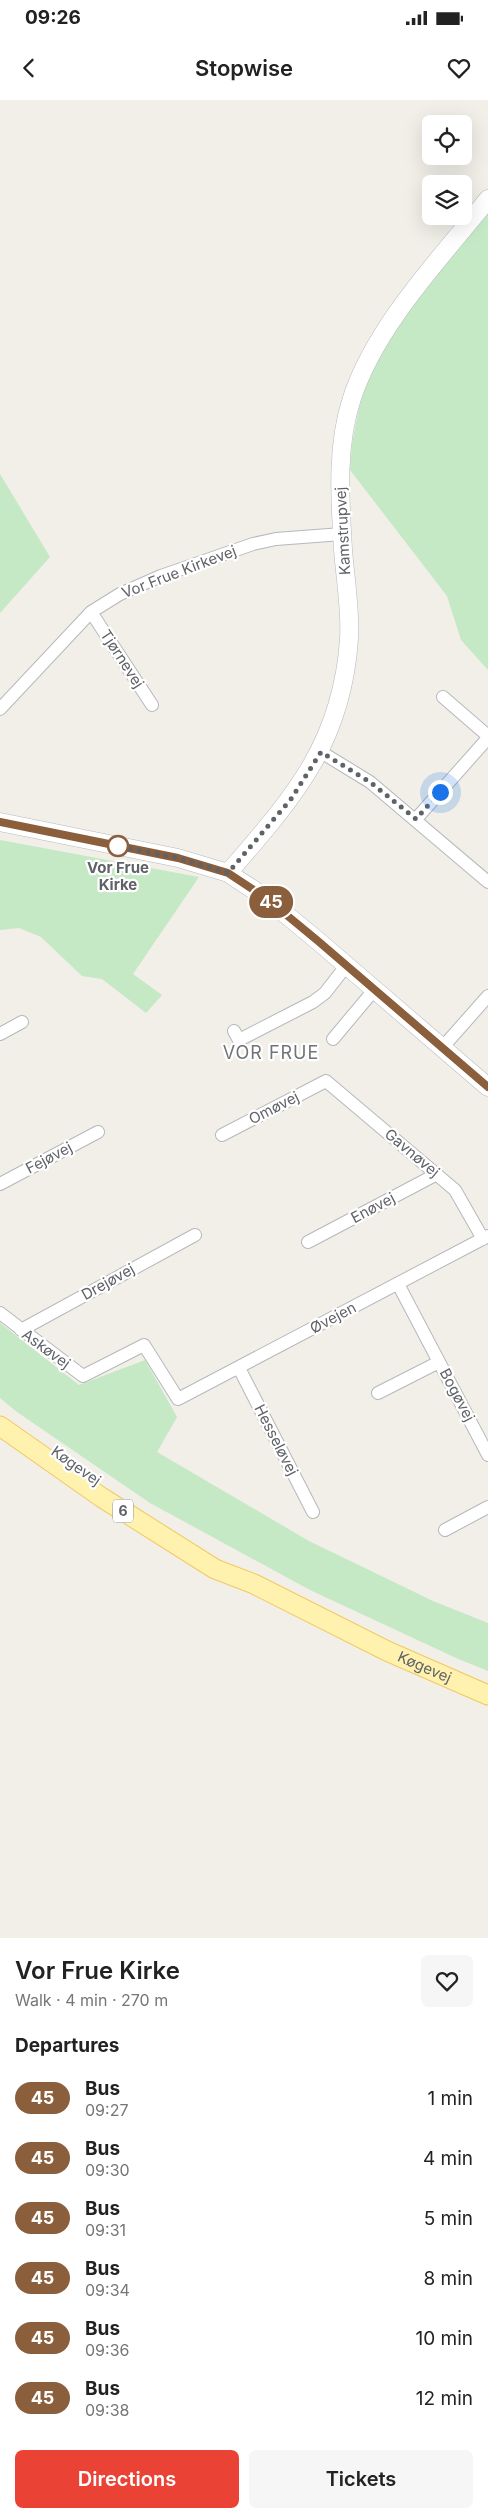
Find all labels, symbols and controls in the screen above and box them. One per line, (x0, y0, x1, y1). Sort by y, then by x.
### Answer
text: 09:26 (25, 6, 81, 29)
icon: back (15, 54, 43, 82)
icon: heart (445, 54, 473, 82)
text: Stopwise (195, 55, 293, 81)
map controls (422, 115, 472, 225)
button: locate (422, 115, 472, 165)
button: layers (422, 175, 472, 225)
street label: Kamstrupvej (331, 486, 354, 576)
street label: Vor Frue Kirkevej (119, 541, 239, 602)
street label: Tjørnevej (96, 626, 148, 692)
your location (428, 780, 453, 805)
marker: Vor Frue Kirke (107, 835, 129, 857)
place label: Vor Frue Kirke (87, 858, 149, 894)
line badge: 45 (248, 886, 294, 918)
text: 45 (259, 891, 283, 912)
district label: VOR FRUE (223, 1042, 319, 1063)
street label: Omøvej (245, 1087, 302, 1128)
street label: Gavnøvej (381, 1124, 444, 1181)
street label: Fejøvej (22, 1137, 75, 1178)
street label: Enøvej (348, 1188, 398, 1227)
street label: Drejøvej (78, 1259, 138, 1304)
street label: Øvejen (306, 1298, 359, 1338)
street label: Askøvej (18, 1325, 74, 1373)
street label: Bogøvej (436, 1365, 479, 1424)
street label: Hesseløvej (250, 1401, 302, 1479)
street label: Køgevej (48, 1442, 105, 1490)
road number: 6 (113, 1500, 133, 1522)
street label: Køgevej (395, 1647, 455, 1687)
button: heart (421, 1955, 473, 2007)
text: Vor Frue Kirke (15, 1956, 180, 1985)
text: Walk · 4 min · 270 m (15, 1990, 168, 2010)
text: Departures (15, 2034, 119, 2057)
text: Bus (85, 2077, 120, 2100)
text: 45 (31, 2087, 54, 2108)
text: 1 min (427, 2087, 473, 2110)
text: 09:27 (85, 2100, 128, 2120)
text: Bus (85, 2137, 120, 2160)
text: 45 (31, 2147, 54, 2168)
text: 4 min (423, 2147, 473, 2170)
text: 09:30 (85, 2160, 130, 2180)
text: Bus (85, 2197, 120, 2220)
text: 45 (31, 2207, 54, 2228)
text: 5 min (424, 2207, 473, 2230)
text: 09:31 (85, 2220, 126, 2240)
text: Bus (85, 2257, 120, 2280)
text: 45 (31, 2267, 54, 2288)
text: 8 min (423, 2267, 473, 2290)
text: 09:34 (85, 2280, 130, 2300)
text: Bus (85, 2317, 120, 2340)
text: 45 (31, 2327, 54, 2348)
text: 10 min (415, 2327, 473, 2350)
text: 09:36 (85, 2340, 129, 2360)
text: Bus (85, 2377, 120, 2400)
text: 45 (31, 2387, 54, 2408)
text: 12 min (416, 2387, 473, 2410)
text: 09:38 (85, 2400, 129, 2420)
button: Directions (15, 2450, 239, 2508)
button: Tickets (249, 2450, 473, 2508)

